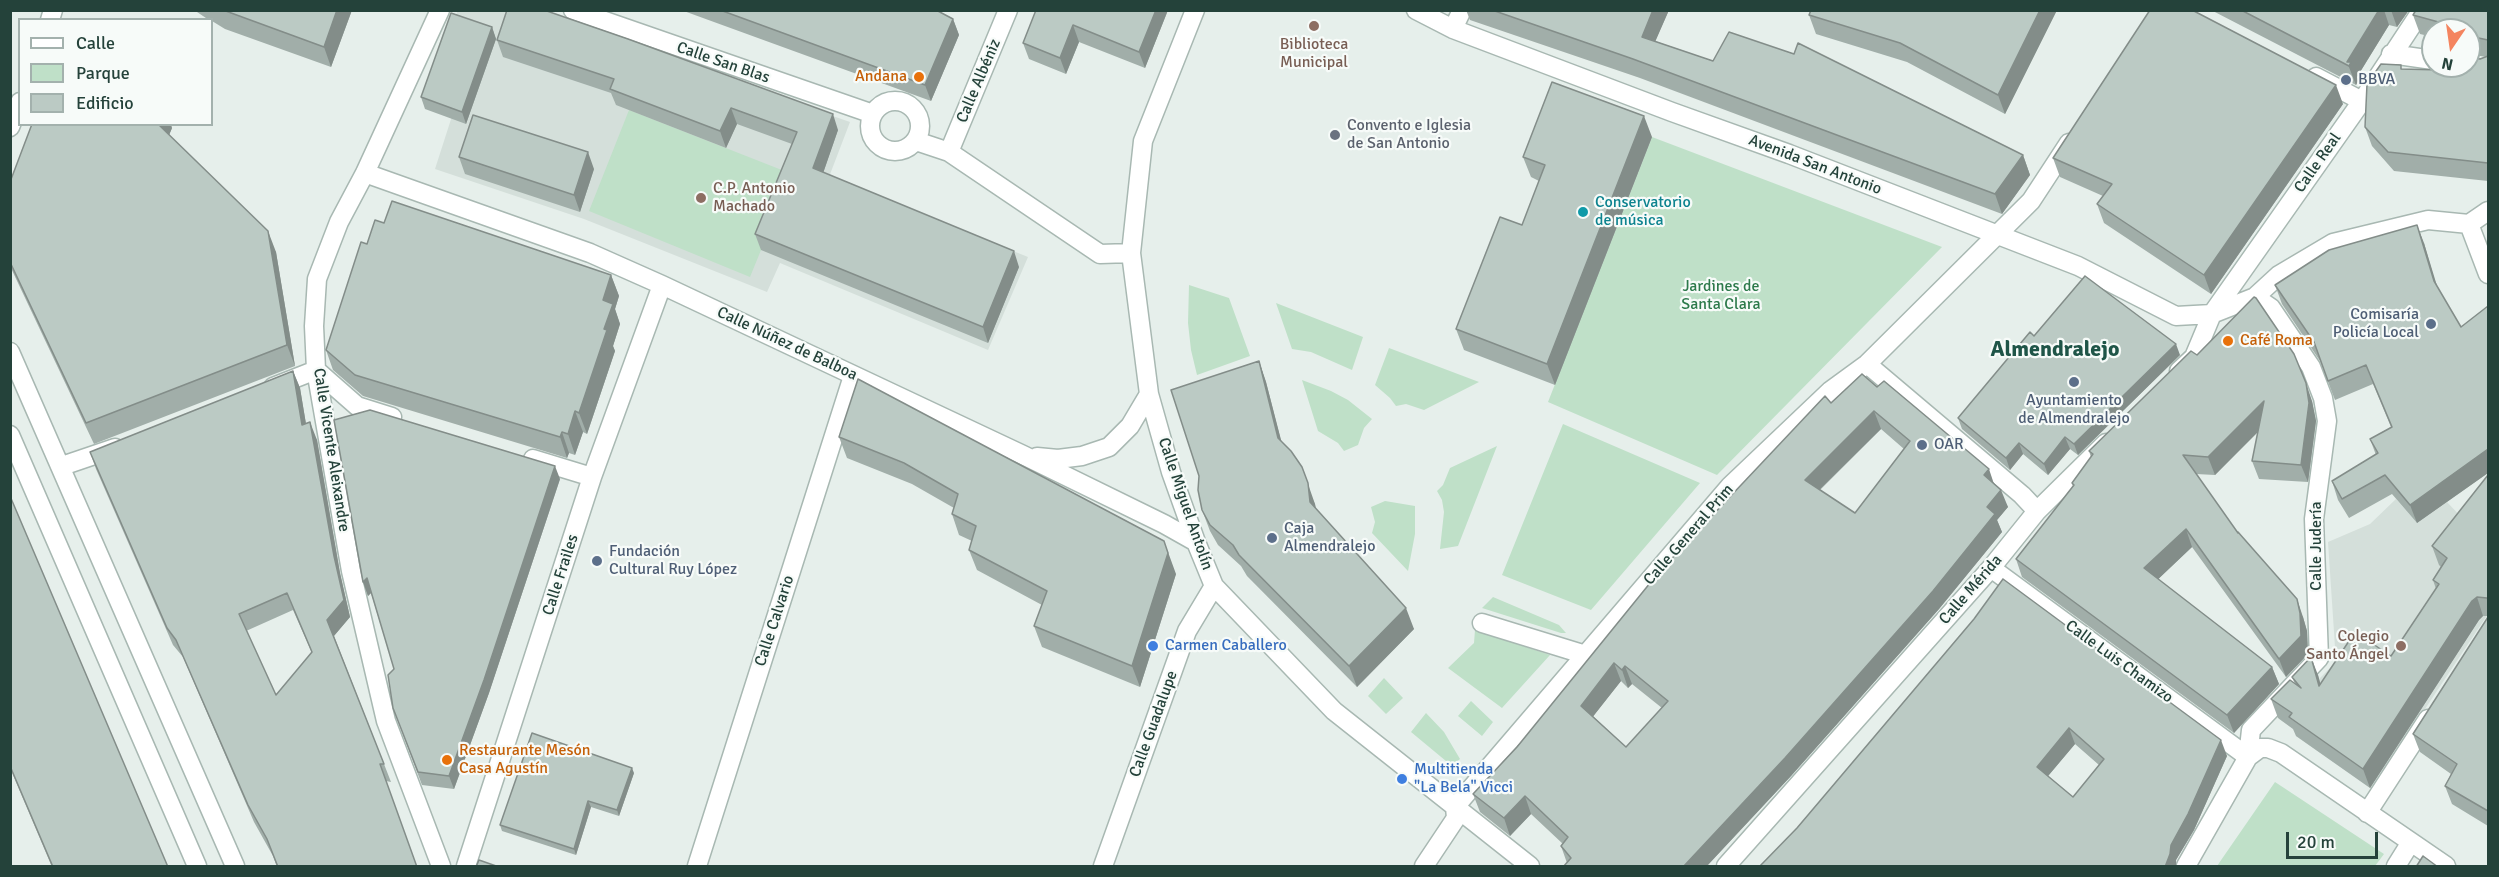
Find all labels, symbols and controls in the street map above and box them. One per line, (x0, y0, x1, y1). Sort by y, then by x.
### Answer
legend (18, 18, 213, 126)
north arrow (2421, 18, 2481, 78)
marker: Biblioteca Municipal (1307, 19, 1321, 33)
text: Calle (76, 32, 115, 54)
place label: Biblioteca Municipal (1280, 35, 1348, 73)
street label: Calle Albéniz (953, 36, 1005, 126)
street label: Calle San Blas (674, 38, 772, 88)
text: N (2440, 53, 2455, 75)
text: Parque (76, 62, 130, 84)
place label: Andana (855, 67, 907, 87)
marker: Andana (912, 70, 926, 84)
place label: BBVA (2358, 70, 2395, 90)
marker: BBVA (2339, 73, 2353, 87)
text: Edificio (76, 92, 134, 114)
place label: Convento e Iglesia de San Antonio (1347, 116, 1471, 154)
marker: Convento e Iglesia de San Antonio (1328, 128, 1342, 142)
street label: Calle Real (2291, 129, 2345, 197)
street label: Avenida San Antonio (1746, 131, 1884, 199)
place label: C.P. Antonio Machado (713, 179, 795, 217)
marker: C.P. Antonio Machado (694, 191, 708, 205)
place label: Conservatorio de música (1595, 193, 1691, 231)
marker: Conservatorio de música (1576, 205, 1590, 219)
park label: Jardines de Santa Clara (1681, 277, 1761, 315)
street label: Calle Núñez de Balboa (714, 303, 860, 385)
place label: Comisaría Policía Local (2333, 305, 2419, 343)
marker: Comisaría Policía Local (2424, 317, 2438, 331)
place label: Café Roma (2240, 331, 2313, 351)
marker: Café Roma (2221, 334, 2235, 348)
district label: Almendralejo (1991, 337, 2119, 363)
street label: Calle Vicente Aleixandre (309, 367, 353, 533)
marker: Ayuntamiento de Almendralejo (2067, 375, 2081, 389)
place label: Ayuntamiento de Almendralejo (2018, 391, 2130, 429)
street label: Calle Miguel Antolín (1153, 435, 1217, 573)
place label: OAR (1934, 435, 1964, 455)
marker: OAR (1915, 438, 1929, 452)
street label: Calle General Prim (1640, 481, 1738, 589)
street label: Calle Judería (2307, 501, 2327, 591)
place label: Caja Almendralejo (1284, 519, 1375, 557)
marker: Caja Almendralejo (1265, 531, 1279, 545)
street label: Calle Frailes (539, 532, 583, 618)
place label: Fundación Cultural Ruy López (609, 542, 737, 580)
street label: Calle Mérida (1935, 551, 2007, 629)
marker: Fundación Cultural Ruy López (590, 554, 604, 568)
street label: Calle Calvario (751, 573, 799, 669)
street label: Calle Luis Chamizo (2061, 616, 2177, 708)
place label: Colegio Santo Ángel (2306, 627, 2389, 665)
place label: Carmen Caballero (1165, 636, 1287, 656)
marker: Carmen Caballero (1146, 639, 1160, 653)
marker: Colegio Santo Ángel (2394, 639, 2408, 653)
street label: Calle Guadalupe (1126, 668, 1182, 780)
place label: Restaurante Mesón Casa Agustín (459, 741, 590, 779)
marker: Restaurante Mesón Casa Agustín (440, 753, 454, 767)
place label: Multitienda "La Bela" Vicci (1414, 760, 1513, 798)
marker: Multitienda "La Bela" Vicci (1395, 772, 1409, 786)
scale bar (2289, 820, 2380, 858)
text: 20 m (2297, 831, 2335, 853)

